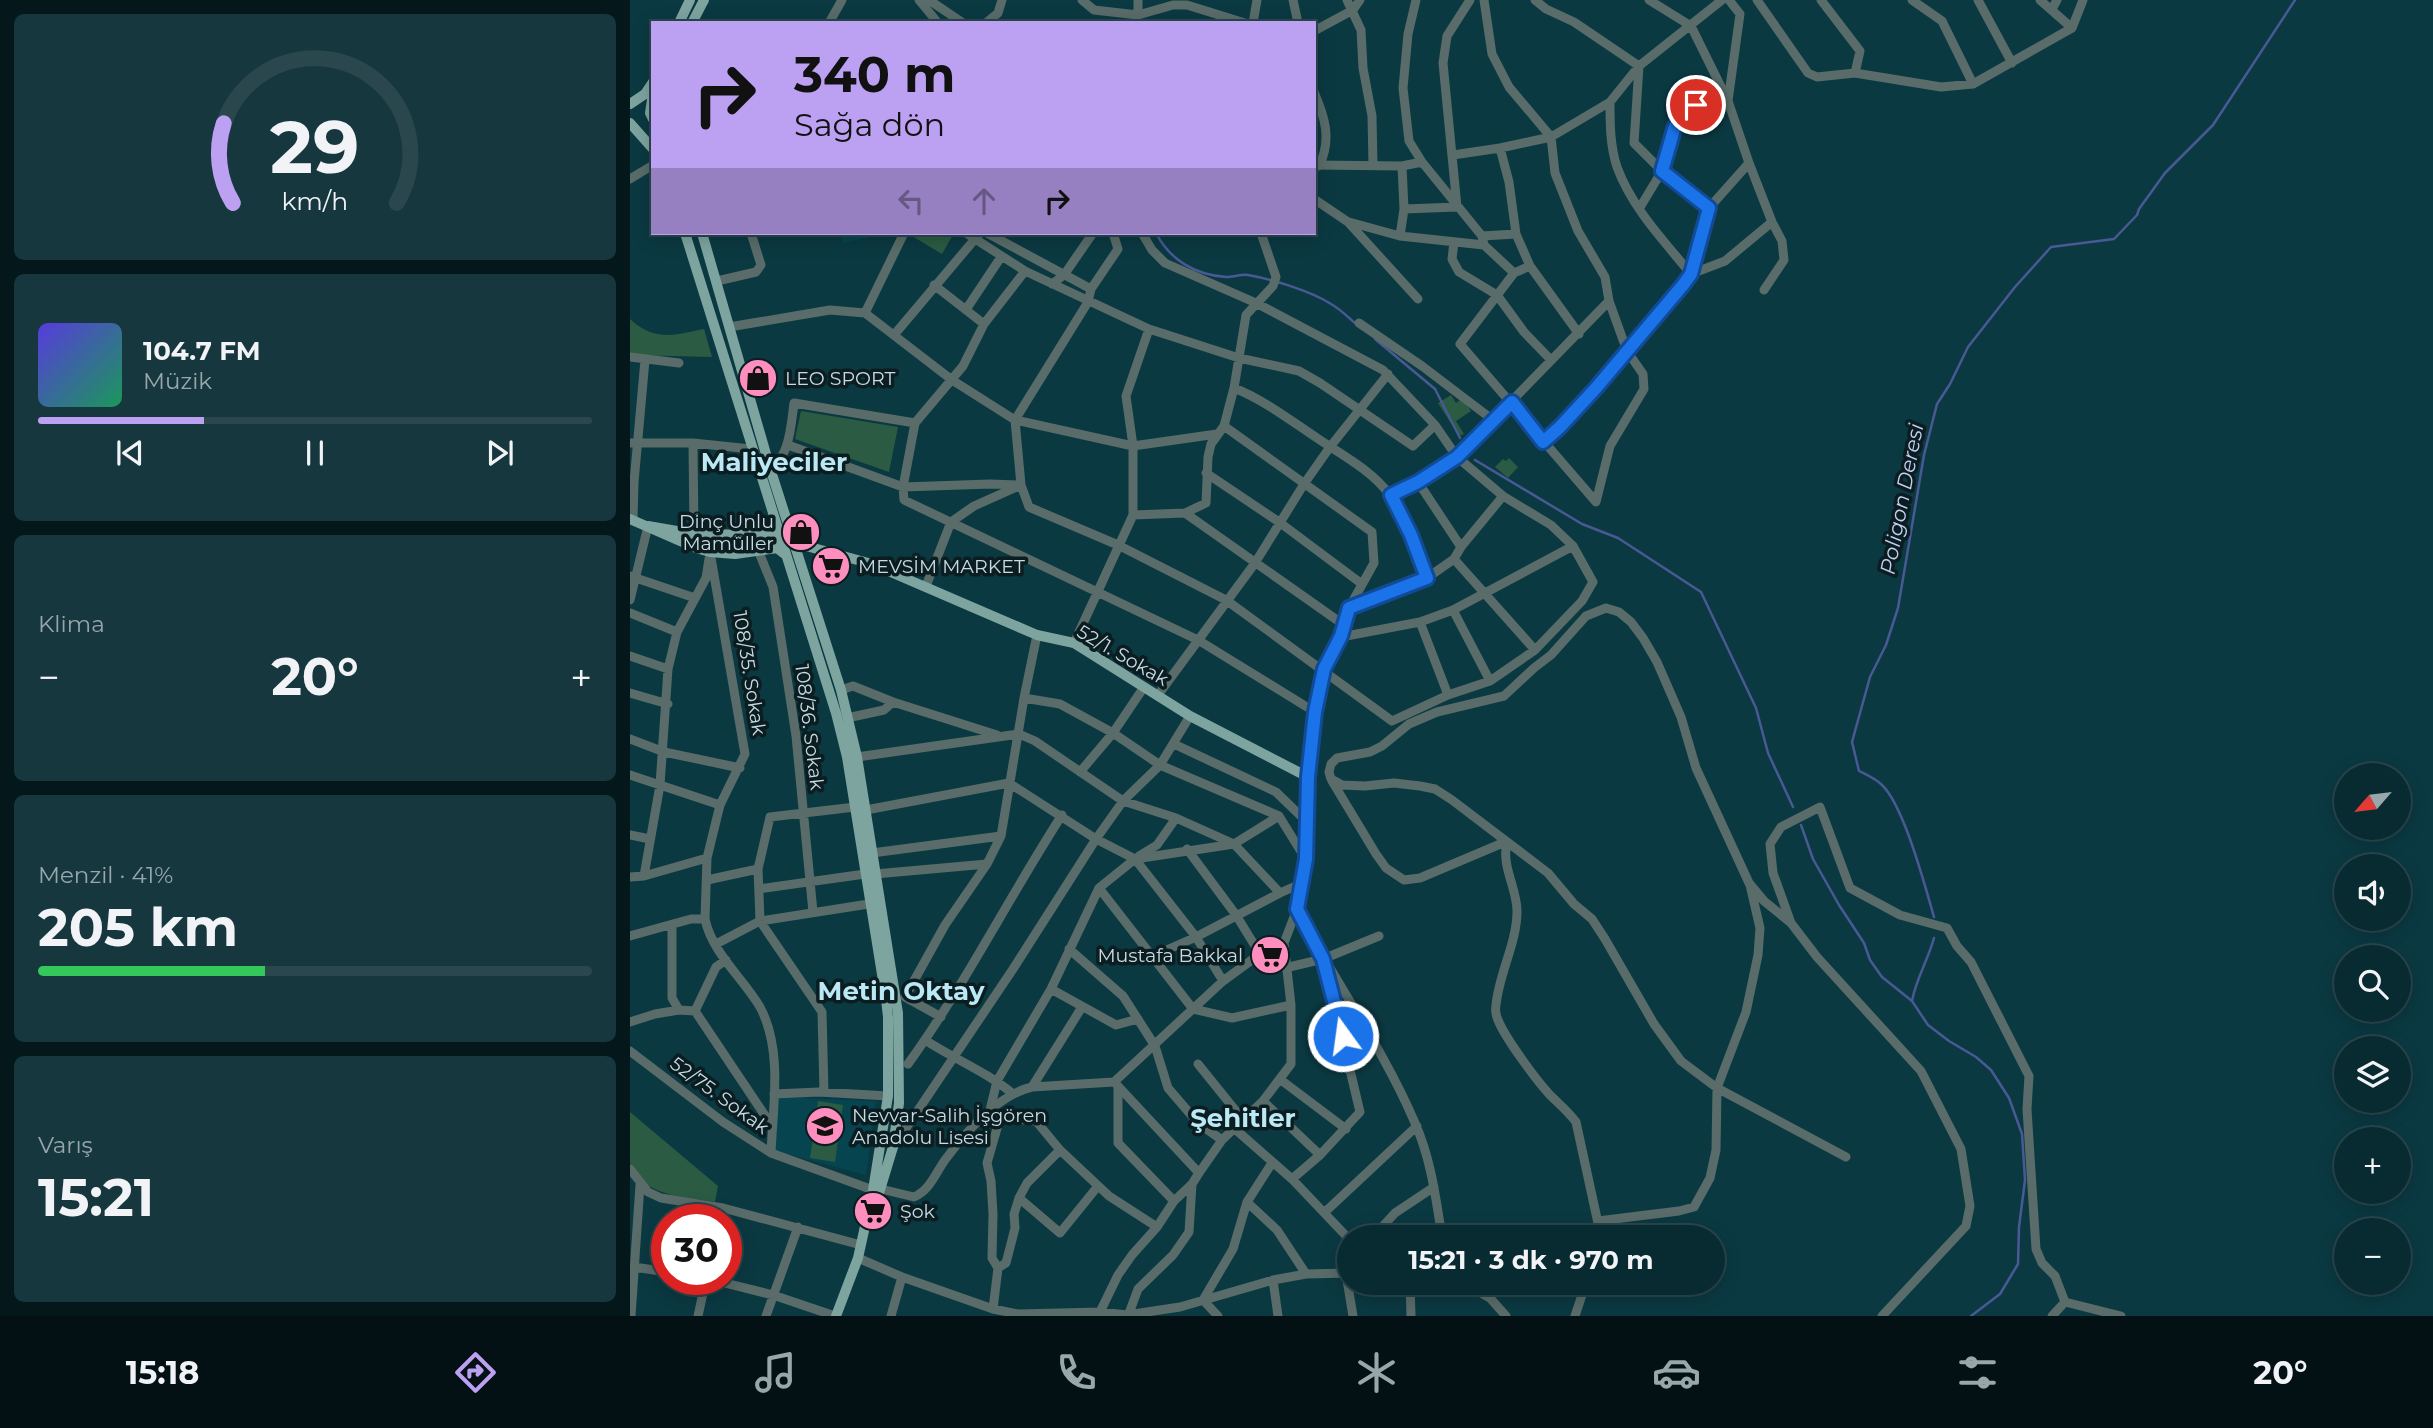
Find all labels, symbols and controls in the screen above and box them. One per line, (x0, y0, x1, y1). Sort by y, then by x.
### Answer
text: 340 m (794, 45, 955, 104)
icon: right (679, 49, 770, 140)
pin (1666, 75, 1726, 135)
icon: arrive (1677, 86, 1715, 124)
text: 29 (270, 104, 360, 192)
text: Sağa dön (794, 105, 945, 144)
icon: left (892, 182, 930, 220)
icon: ahead (965, 182, 1003, 220)
icon: right (1038, 182, 1076, 220)
text: km/h (282, 186, 348, 216)
text: 104.7 FM (143, 335, 261, 367)
shop icon: LEO SPORT (737, 357, 779, 399)
text: Müzik (143, 367, 212, 395)
place label: LEO SPORT (785, 367, 896, 390)
water label: Poligon Deresi (1875, 421, 1928, 577)
icon: previous (111, 434, 149, 472)
icon: pause (296, 434, 334, 472)
icon: next (481, 434, 519, 472)
district label: Maliyeciler (701, 446, 847, 478)
place label: Dinç Unlu Mamüller (679, 510, 774, 555)
shop icon: Dinç Unlu Mamüller (780, 511, 822, 553)
supermarket icon: MEVSİM MARKET (810, 545, 852, 587)
place label: MEVSİM MARKET (858, 555, 1025, 578)
street label: 108/35. Sokak (728, 609, 771, 738)
text: Klima (38, 610, 105, 638)
street label: 52/1. Sokak (1073, 620, 1173, 691)
text: 20° (271, 645, 359, 708)
text: − (38, 654, 60, 701)
text: + (570, 654, 592, 701)
street label: 108/36. Sokak (790, 663, 829, 792)
north arrow (2334, 763, 2412, 840)
map controls (2334, 763, 2411, 1295)
button: sound (2334, 854, 2411, 931)
text: Menzil · 41% (38, 861, 173, 889)
text: 205 km (38, 896, 238, 959)
supermarket icon: Mustafa Bakkal (1249, 934, 1291, 976)
place label: Mustafa Bakkal (1097, 944, 1243, 967)
button: search (2334, 945, 2411, 1022)
district label: Metin Oktay (818, 975, 985, 1007)
position arrow (1306, 999, 1380, 1073)
button: layers (2334, 1036, 2411, 1113)
street label: 52/75. Sokak (666, 1052, 774, 1139)
district label: Şehitler (1190, 1102, 1296, 1134)
place label: Nevvar-Salih İşgören Anadolu Lisesi (852, 1104, 1047, 1149)
school or university icon: Nevvar-Salih İşgören Anadolu Lisesi (804, 1105, 846, 1147)
button: + (2334, 1127, 2411, 1204)
text: Varış (38, 1131, 93, 1159)
text: 15:21 (38, 1166, 154, 1229)
supermarket icon: Şok (852, 1190, 894, 1232)
place label: Şok (900, 1200, 936, 1223)
speed limit sign: 30 (651, 1204, 742, 1295)
button: − (2334, 1218, 2411, 1295)
text: 15:21 · 3 dk · 970 m (1408, 1244, 1654, 1276)
icon: directions (451, 1348, 500, 1397)
icon: music (751, 1348, 800, 1397)
icon: phone (1052, 1348, 1101, 1397)
icon: climate (1352, 1348, 1401, 1397)
icon: car (1652, 1348, 1701, 1397)
icon: filters (1953, 1348, 2002, 1397)
text: 15:18 (126, 1353, 199, 1392)
text: 20° (2253, 1353, 2307, 1392)

